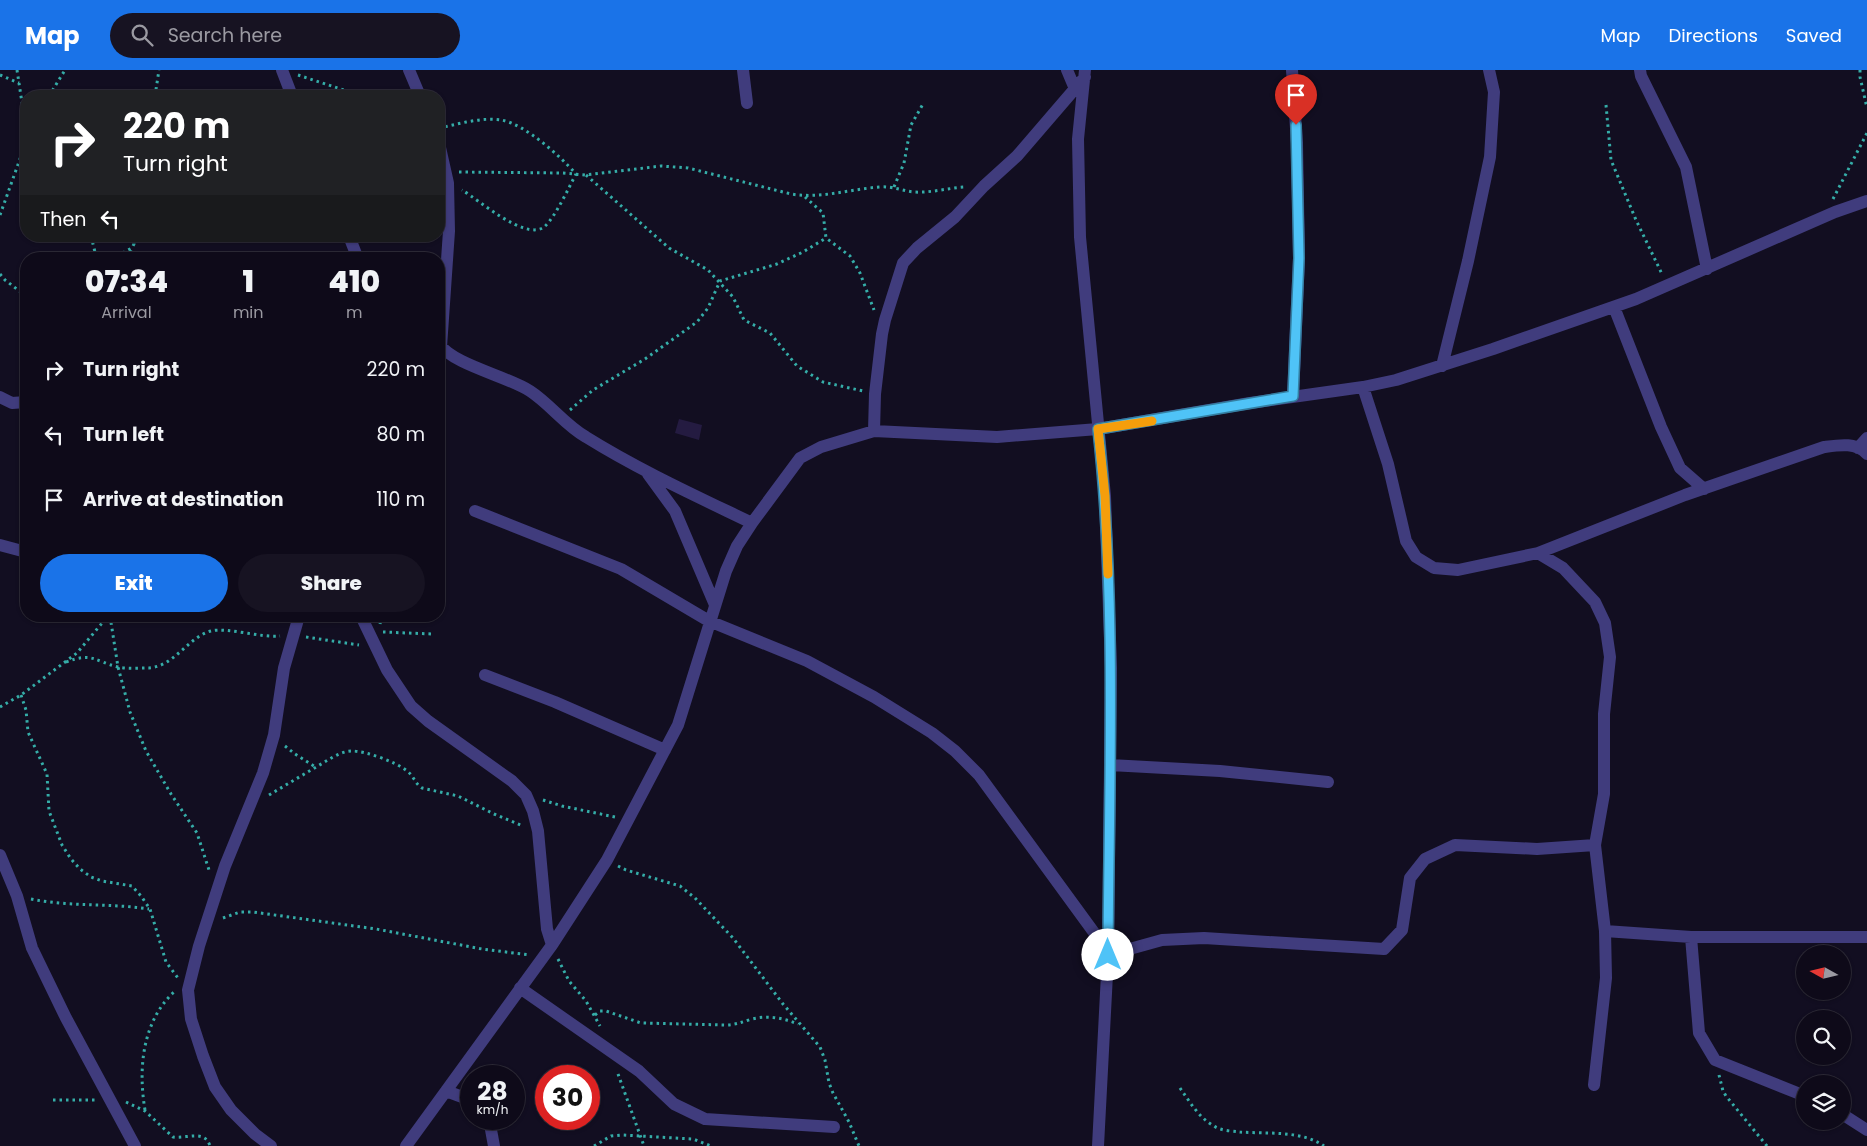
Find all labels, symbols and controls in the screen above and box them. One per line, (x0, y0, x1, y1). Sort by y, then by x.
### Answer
search box (110, 13, 460, 58)
text: Map (25, 19, 80, 52)
icon: search (128, 21, 156, 49)
text: Search here (168, 22, 282, 49)
text: Map (1601, 23, 1640, 48)
text: Directions (1668, 23, 1758, 48)
text: Saved (1786, 23, 1842, 48)
pin (1275, 74, 1317, 125)
icon: arrive (1282, 81, 1310, 109)
text: 220 m (123, 101, 230, 150)
icon: right (40, 110, 105, 175)
text: Turn right (123, 148, 228, 179)
icon: left (96, 205, 124, 233)
text: Then (40, 206, 86, 233)
text: 07:34 (85, 260, 168, 303)
text: 1 (242, 260, 254, 303)
text: 410 (328, 260, 380, 303)
text: Arrival (101, 301, 152, 324)
text: min (233, 301, 264, 324)
text: m (346, 301, 362, 324)
icon: right (40, 356, 68, 384)
text: Turn right (83, 356, 179, 383)
text: 220 m (367, 356, 425, 383)
icon: left (40, 421, 68, 449)
text: Turn left (83, 421, 164, 448)
text: 80 m (376, 421, 425, 448)
icon: arrive (40, 486, 68, 514)
text: Arrive at destination (83, 486, 284, 513)
text: 110 m (376, 486, 425, 513)
button: Exit (40, 554, 228, 612)
button: Share (238, 554, 425, 612)
position arrow (1081, 928, 1133, 980)
north arrow (1796, 945, 1851, 1000)
map controls (1796, 945, 1851, 1130)
button: search (1796, 1010, 1851, 1065)
speed limit sign: 30 (535, 1065, 600, 1130)
text: 28 (477, 1074, 508, 1109)
button: layers (1796, 1075, 1851, 1130)
text: km/h (477, 1101, 508, 1118)

